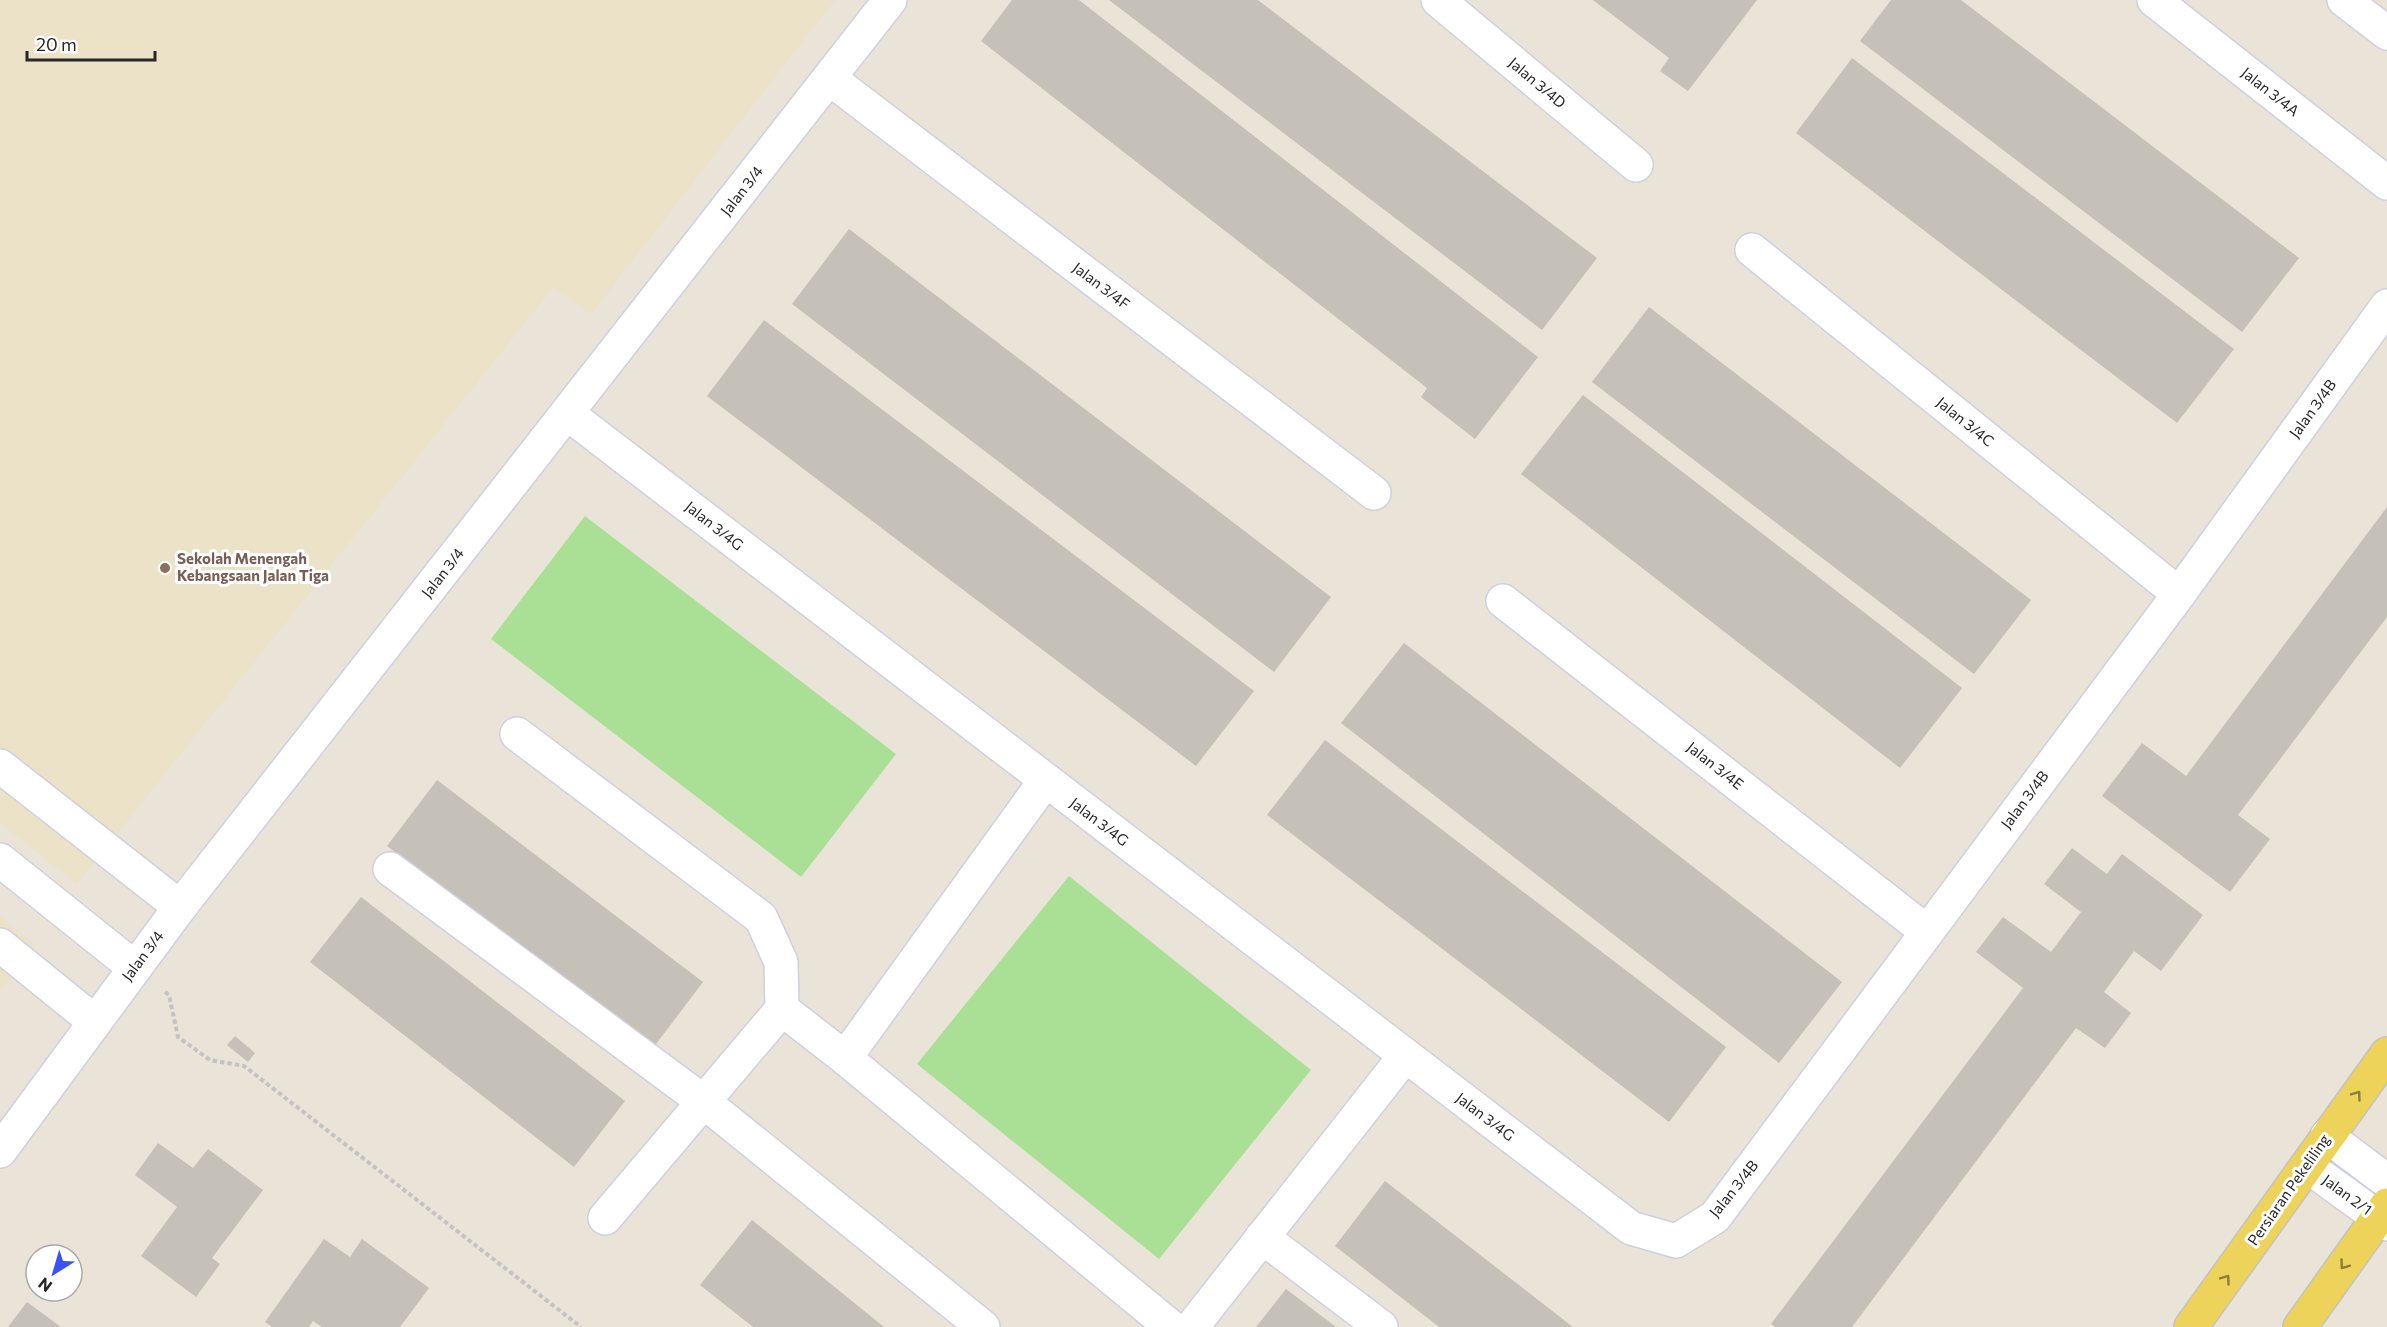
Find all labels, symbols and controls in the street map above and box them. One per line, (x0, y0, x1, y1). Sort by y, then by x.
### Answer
scale bar (27, 24, 154, 62)
text: 20 m (36, 33, 77, 55)
street label: Jalan 3/4D (1505, 53, 1570, 111)
street label: Jalan 3/4A (2238, 63, 2303, 119)
street label: Jalan 3/4 (716, 162, 766, 219)
street label: Jalan 3/4F (1070, 258, 1134, 312)
street label: Jalan 3/4B (2285, 375, 2340, 441)
street label: Jalan 3/4C (1933, 393, 1998, 450)
street label: Jalan 3/4G (682, 497, 747, 554)
street label: Jalan 3/4 (417, 544, 467, 601)
place label: Sekolah Menengah Kebangsaan Jalan Tiga (177, 549, 329, 584)
marker: Sekolah Menengah Kebangsaan Jalan Tiga (158, 561, 172, 575)
street label: Jalan 3/4E (1684, 737, 1748, 793)
street label: Jalan 3/4B (1997, 767, 2052, 832)
street label: Jalan 3/4G (1067, 793, 1133, 849)
street label: Jalan 3/4 (118, 927, 167, 984)
street label: Jalan 3/4G (1453, 1088, 1519, 1144)
one-way arrow (2350, 1091, 2361, 1102)
street label: Persiaran Pekeliling (2243, 1130, 2333, 1248)
street label: Jalan 3/4B (1705, 1156, 1762, 1220)
street label: Jalan 2/1 (2319, 1170, 2376, 1218)
north arrow (24, 1243, 84, 1303)
one-way arrow (2340, 1258, 2351, 1269)
text: N (34, 1274, 55, 1297)
one-way arrow (2218, 1275, 2229, 1286)

